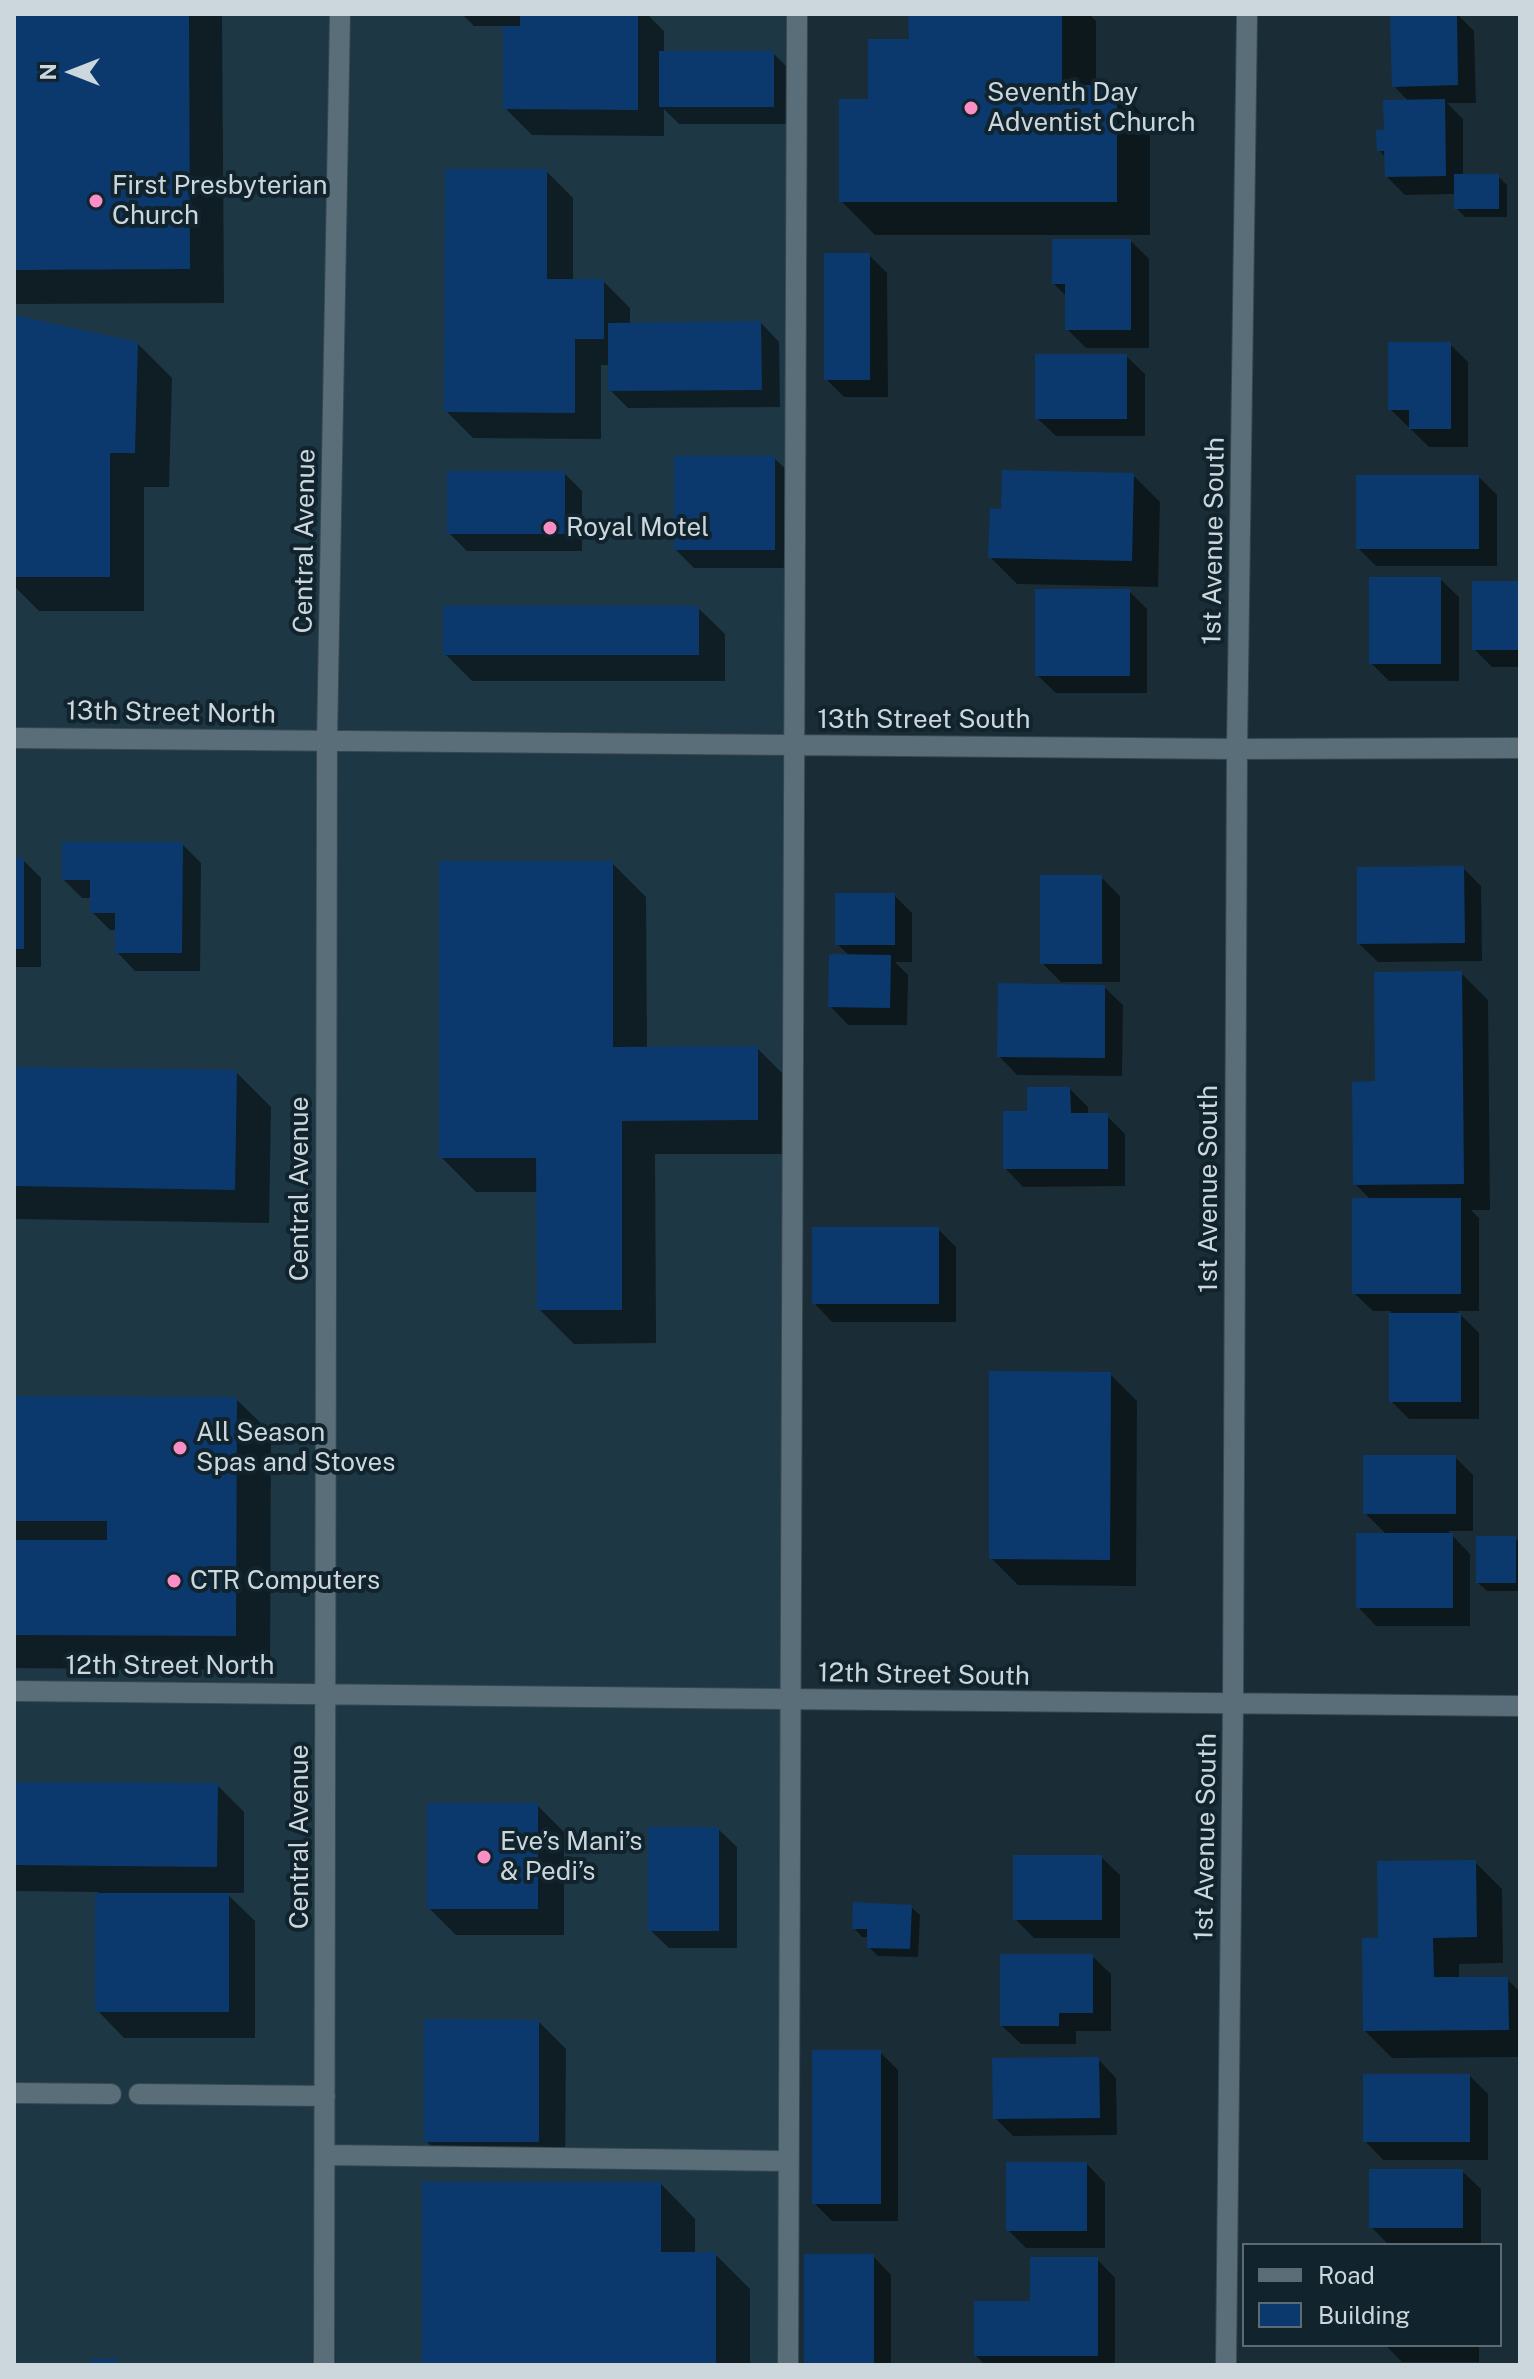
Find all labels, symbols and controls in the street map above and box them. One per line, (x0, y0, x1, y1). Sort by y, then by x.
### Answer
north arrow (32, 32, 112, 112)
text: N (35, 63, 61, 81)
place label: Seventh Day Adventist Church (987, 77, 1196, 138)
marker: Seventh Day Adventist Church (962, 99, 980, 117)
place label: First Presbyterian Church (112, 170, 327, 232)
marker: First Presbyterian Church (87, 192, 105, 210)
street label: 1st Avenue South (1197, 437, 1231, 645)
street label: Central Avenue (288, 448, 322, 634)
place label: Royal Motel (566, 512, 709, 544)
marker: Royal Motel (541, 519, 559, 537)
street label: 13th Street North (66, 696, 276, 730)
street label: 13th Street South (818, 704, 1030, 736)
street label: 1st Avenue South (1193, 1085, 1225, 1293)
street label: Central Avenue (284, 1097, 316, 1281)
place label: All Season Spas and Stoves (196, 1417, 395, 1478)
marker: All Season Spas and Stoves (171, 1439, 189, 1457)
place label: CTR Computers (190, 1565, 380, 1597)
marker: CTR Computers (165, 1572, 183, 1590)
street label: 12th Street North (66, 1650, 274, 1682)
street label: 12th Street South (818, 1658, 1030, 1692)
street label: 1st Avenue South (1189, 1733, 1223, 1941)
street label: Central Avenue (284, 1745, 316, 1929)
place label: Eve’s Mani’s & Pedi’s (500, 1826, 642, 1888)
marker: Eve’s Mani’s & Pedi’s (475, 1848, 493, 1866)
legend (1242, 2243, 1502, 2347)
text: Road (1318, 2261, 1375, 2289)
text: Building (1318, 2301, 1410, 2329)

